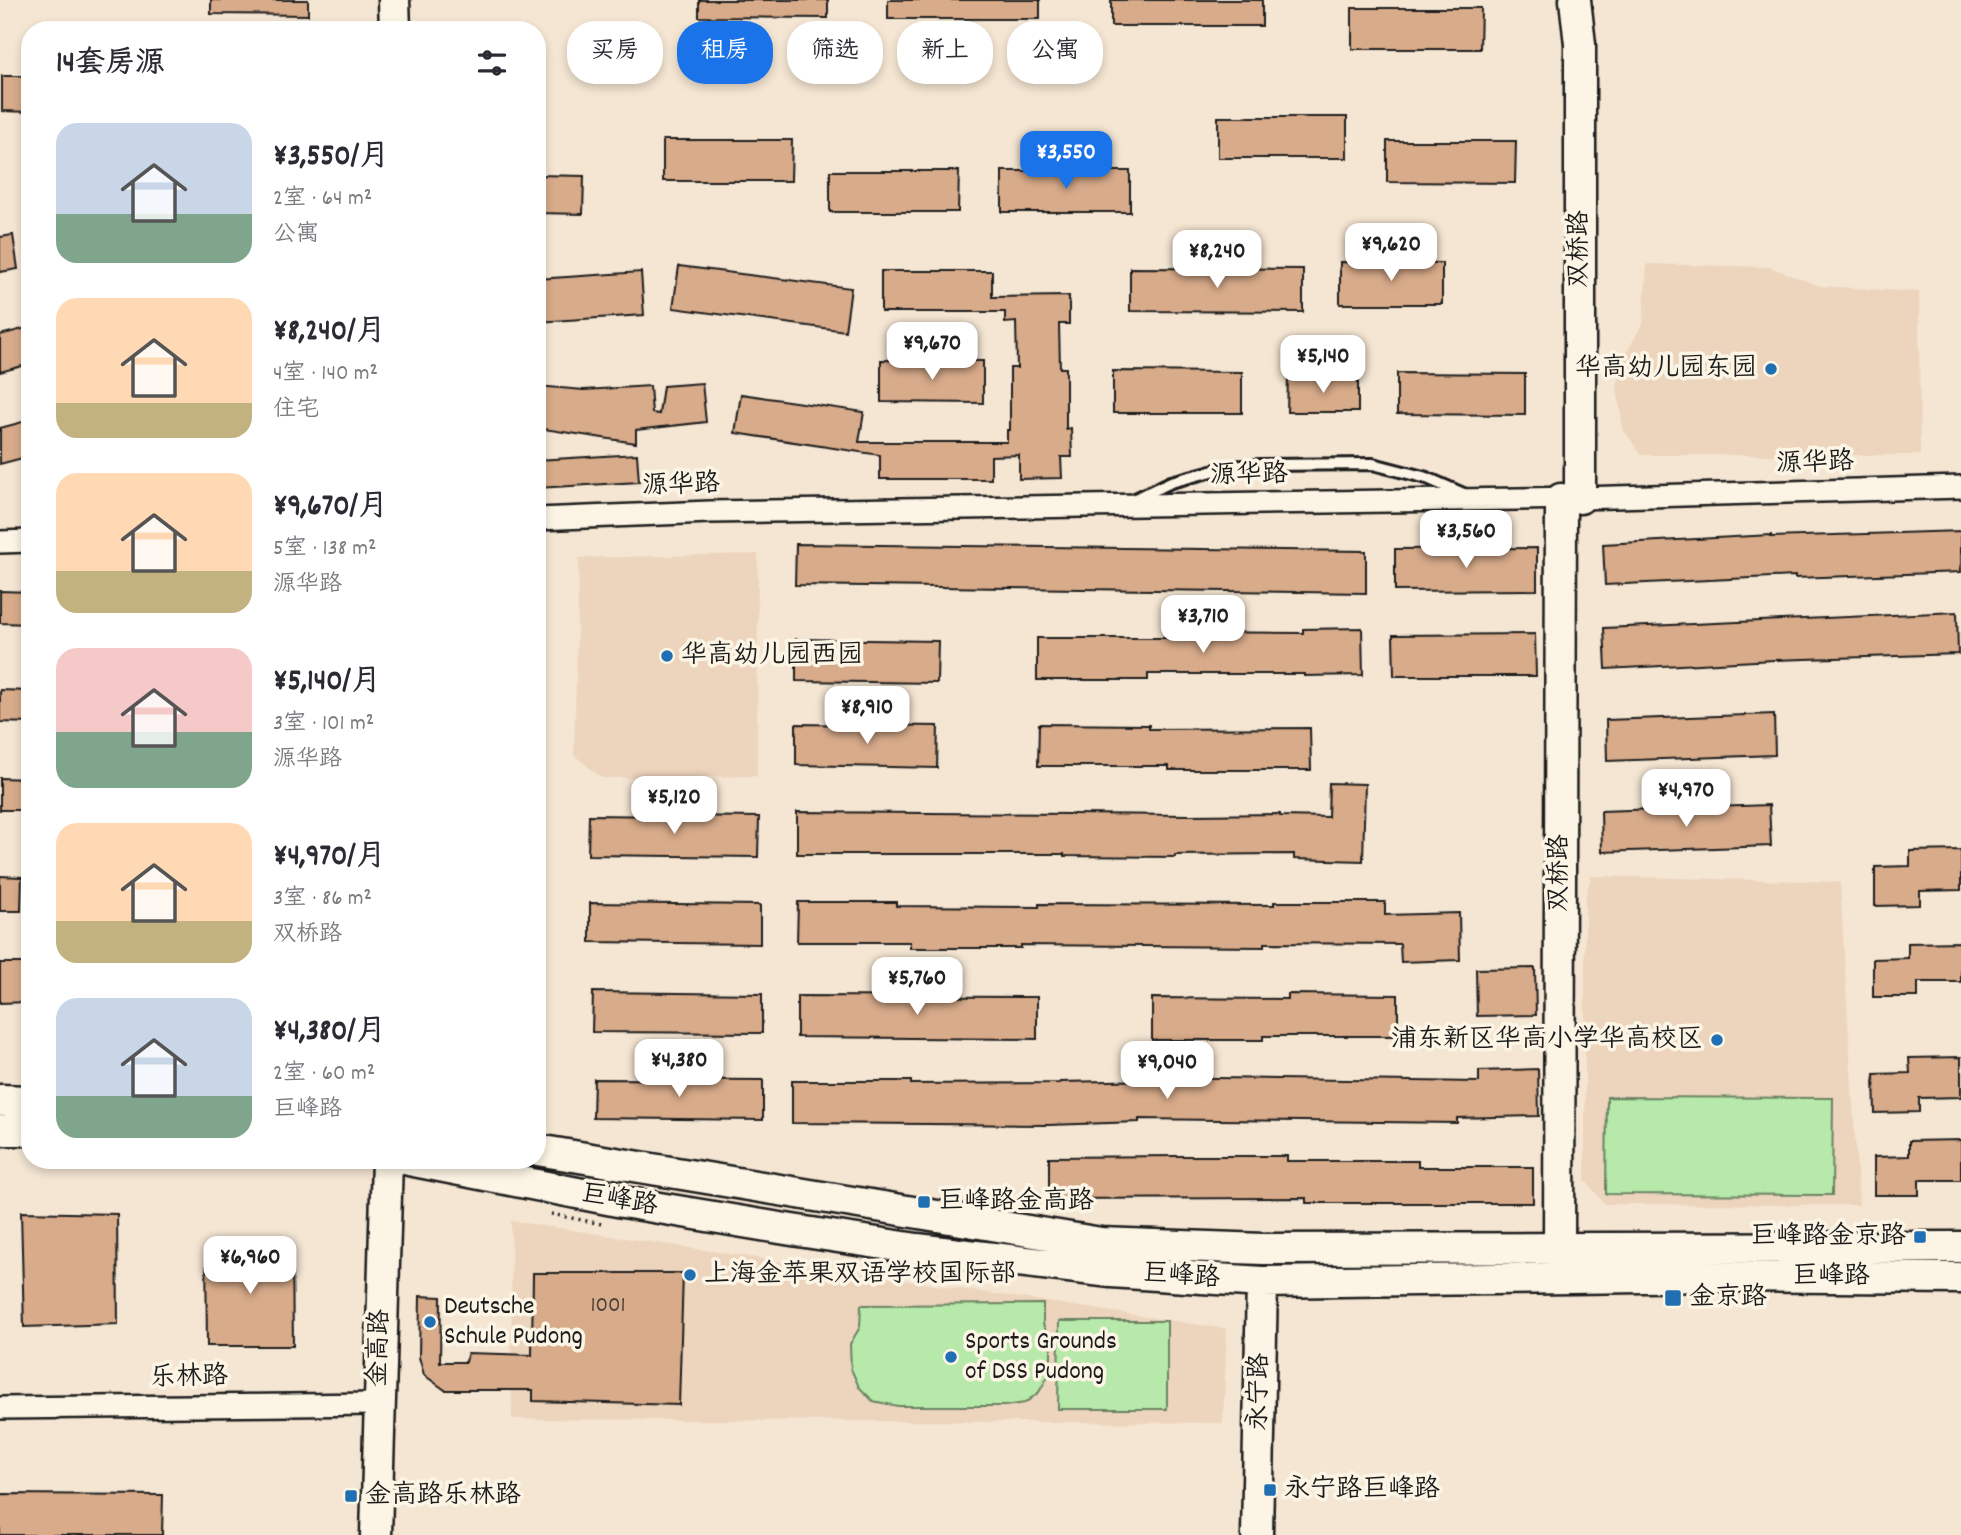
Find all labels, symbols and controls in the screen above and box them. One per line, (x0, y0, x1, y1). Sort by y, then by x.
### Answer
chip: 买房 (567, 21, 663, 84)
chip: 租房 (677, 21, 773, 84)
chip: 筛选 (787, 21, 883, 84)
chip: 新上 (897, 21, 993, 84)
chip: 公寓 (1007, 21, 1103, 84)
text: 14套房源 (56, 44, 165, 87)
icon: filters (473, 44, 511, 82)
pin: ¥3,550 (1009, 132, 1123, 191)
text: ¥3,550/月 (273, 137, 389, 180)
text: ¥3,550 (1036, 137, 1096, 170)
icon: home (112, 151, 196, 235)
text: 2室 · 64 m² (273, 183, 372, 216)
street label: 双桥路 (1562, 210, 1599, 288)
text: 公寓 (273, 219, 319, 252)
pin: ¥9,620 (1334, 224, 1448, 283)
text: ¥9,620 (1361, 229, 1421, 262)
pin: ¥8,240 (1160, 230, 1274, 290)
text: ¥8,240 (1189, 236, 1245, 269)
text: ¥8,240/月 (273, 312, 386, 355)
pin: ¥9,670 (875, 322, 989, 382)
icon: home (112, 326, 196, 410)
text: ¥9,670 (903, 328, 961, 361)
pin: ¥5,140 (1266, 336, 1380, 395)
text: ¥5,140 (1296, 341, 1350, 374)
place label: 华高幼儿园东园 (1575, 351, 1757, 388)
text: 4室 · 140 m² (273, 358, 378, 391)
marker: 华高幼儿园东园 (1763, 361, 1779, 377)
text: 住宅 (273, 394, 319, 427)
street label: 源华路 (1775, 444, 1855, 484)
street label: 源华路 (1210, 457, 1288, 495)
street label: 源华路 (641, 466, 721, 506)
text: ¥9,670/月 (273, 487, 388, 530)
icon: home (112, 501, 196, 585)
pin: ¥3,560 (1409, 510, 1523, 570)
text: ¥3,560 (1436, 516, 1496, 549)
text: 5室 · 138 m² (273, 533, 376, 566)
text: 源华路 (273, 569, 342, 602)
pin: ¥3,710 (1146, 596, 1260, 655)
text: ¥3,710 (1177, 601, 1229, 634)
place label: 华高幼儿园西园 (681, 638, 863, 675)
marker: 华高幼儿园西园 (659, 648, 675, 664)
text: ¥5,140/月 (273, 662, 381, 705)
icon: home (112, 676, 196, 760)
pin: ¥8,910 (810, 686, 924, 746)
text: ¥8,910 (841, 692, 893, 725)
text: 3室 · 101 m² (273, 708, 374, 741)
text: 源华路 (273, 744, 342, 777)
pin: ¥4,970 (1629, 770, 1743, 829)
text: ¥4,970 (1658, 775, 1714, 808)
pin: ¥5,120 (617, 776, 731, 836)
text: ¥5,120 (647, 782, 701, 815)
street label: 双桥路 (1542, 834, 1579, 912)
text: ¥4,970/月 (273, 837, 386, 880)
icon: home (112, 851, 196, 935)
text: 3室 · 86 m² (273, 883, 372, 916)
text: 双桥路 (273, 919, 342, 952)
pin: ¥5,760 (860, 958, 974, 1017)
text: ¥5,760 (888, 963, 946, 996)
text: ¥4,380/月 (273, 1012, 386, 1055)
place label: 浦东新区华高小学华高校区 (1391, 1022, 1703, 1059)
icon: home (112, 1026, 196, 1110)
marker: 浦东新区华高小学华高校区 (1709, 1032, 1725, 1048)
pin: ¥4,380 (622, 1040, 736, 1099)
pin: ¥9,040 (1110, 1042, 1224, 1101)
text: ¥4,380 (650, 1045, 708, 1078)
text: ¥9,040 (1137, 1047, 1197, 1080)
text: 2室 · 60 m² (273, 1058, 375, 1091)
text: 巨峰路 (273, 1094, 342, 1127)
street label: 巨峰路 (577, 1176, 661, 1226)
place label: 巨峰路金高路 (938, 1184, 1094, 1221)
marker: 巨峰路金高路 (916, 1194, 932, 1210)
place label: 巨峰路金京路 (1750, 1219, 1906, 1256)
marker: 巨峰路金京路 (1912, 1229, 1928, 1245)
pin: ¥6,960 (193, 1236, 307, 1296)
text: ¥6,960 (219, 1242, 281, 1275)
street label: 巨峰路 (1141, 1256, 1221, 1298)
place label: 上海金苹果双语学校国际部 (704, 1257, 1016, 1294)
street label: 巨峰路 (1792, 1259, 1870, 1296)
marker: 上海金苹果双语学校国际部 (682, 1267, 698, 1283)
place label: 金京路 (1689, 1280, 1767, 1317)
marker: 金京路 (1663, 1288, 1683, 1308)
place label: Deutsche Schule Pudong (444, 1289, 583, 1356)
house number: 1001 (590, 1290, 626, 1323)
street label: 金高路 (360, 1308, 400, 1388)
marker: Deutsche Schule Pudong (422, 1314, 438, 1330)
place label: Sports Grounds of DSS Pudong (965, 1324, 1117, 1391)
marker: Sports Grounds of DSS Pudong (943, 1349, 959, 1365)
street label: 永宁路 (1241, 1353, 1279, 1431)
street label: 乐林路 (150, 1359, 228, 1397)
place label: 永宁路巨峰路 (1284, 1472, 1440, 1509)
place label: 金高路乐林路 (365, 1478, 521, 1515)
marker: 永宁路巨峰路 (1262, 1482, 1278, 1498)
marker: 金高路乐林路 (343, 1488, 359, 1504)

